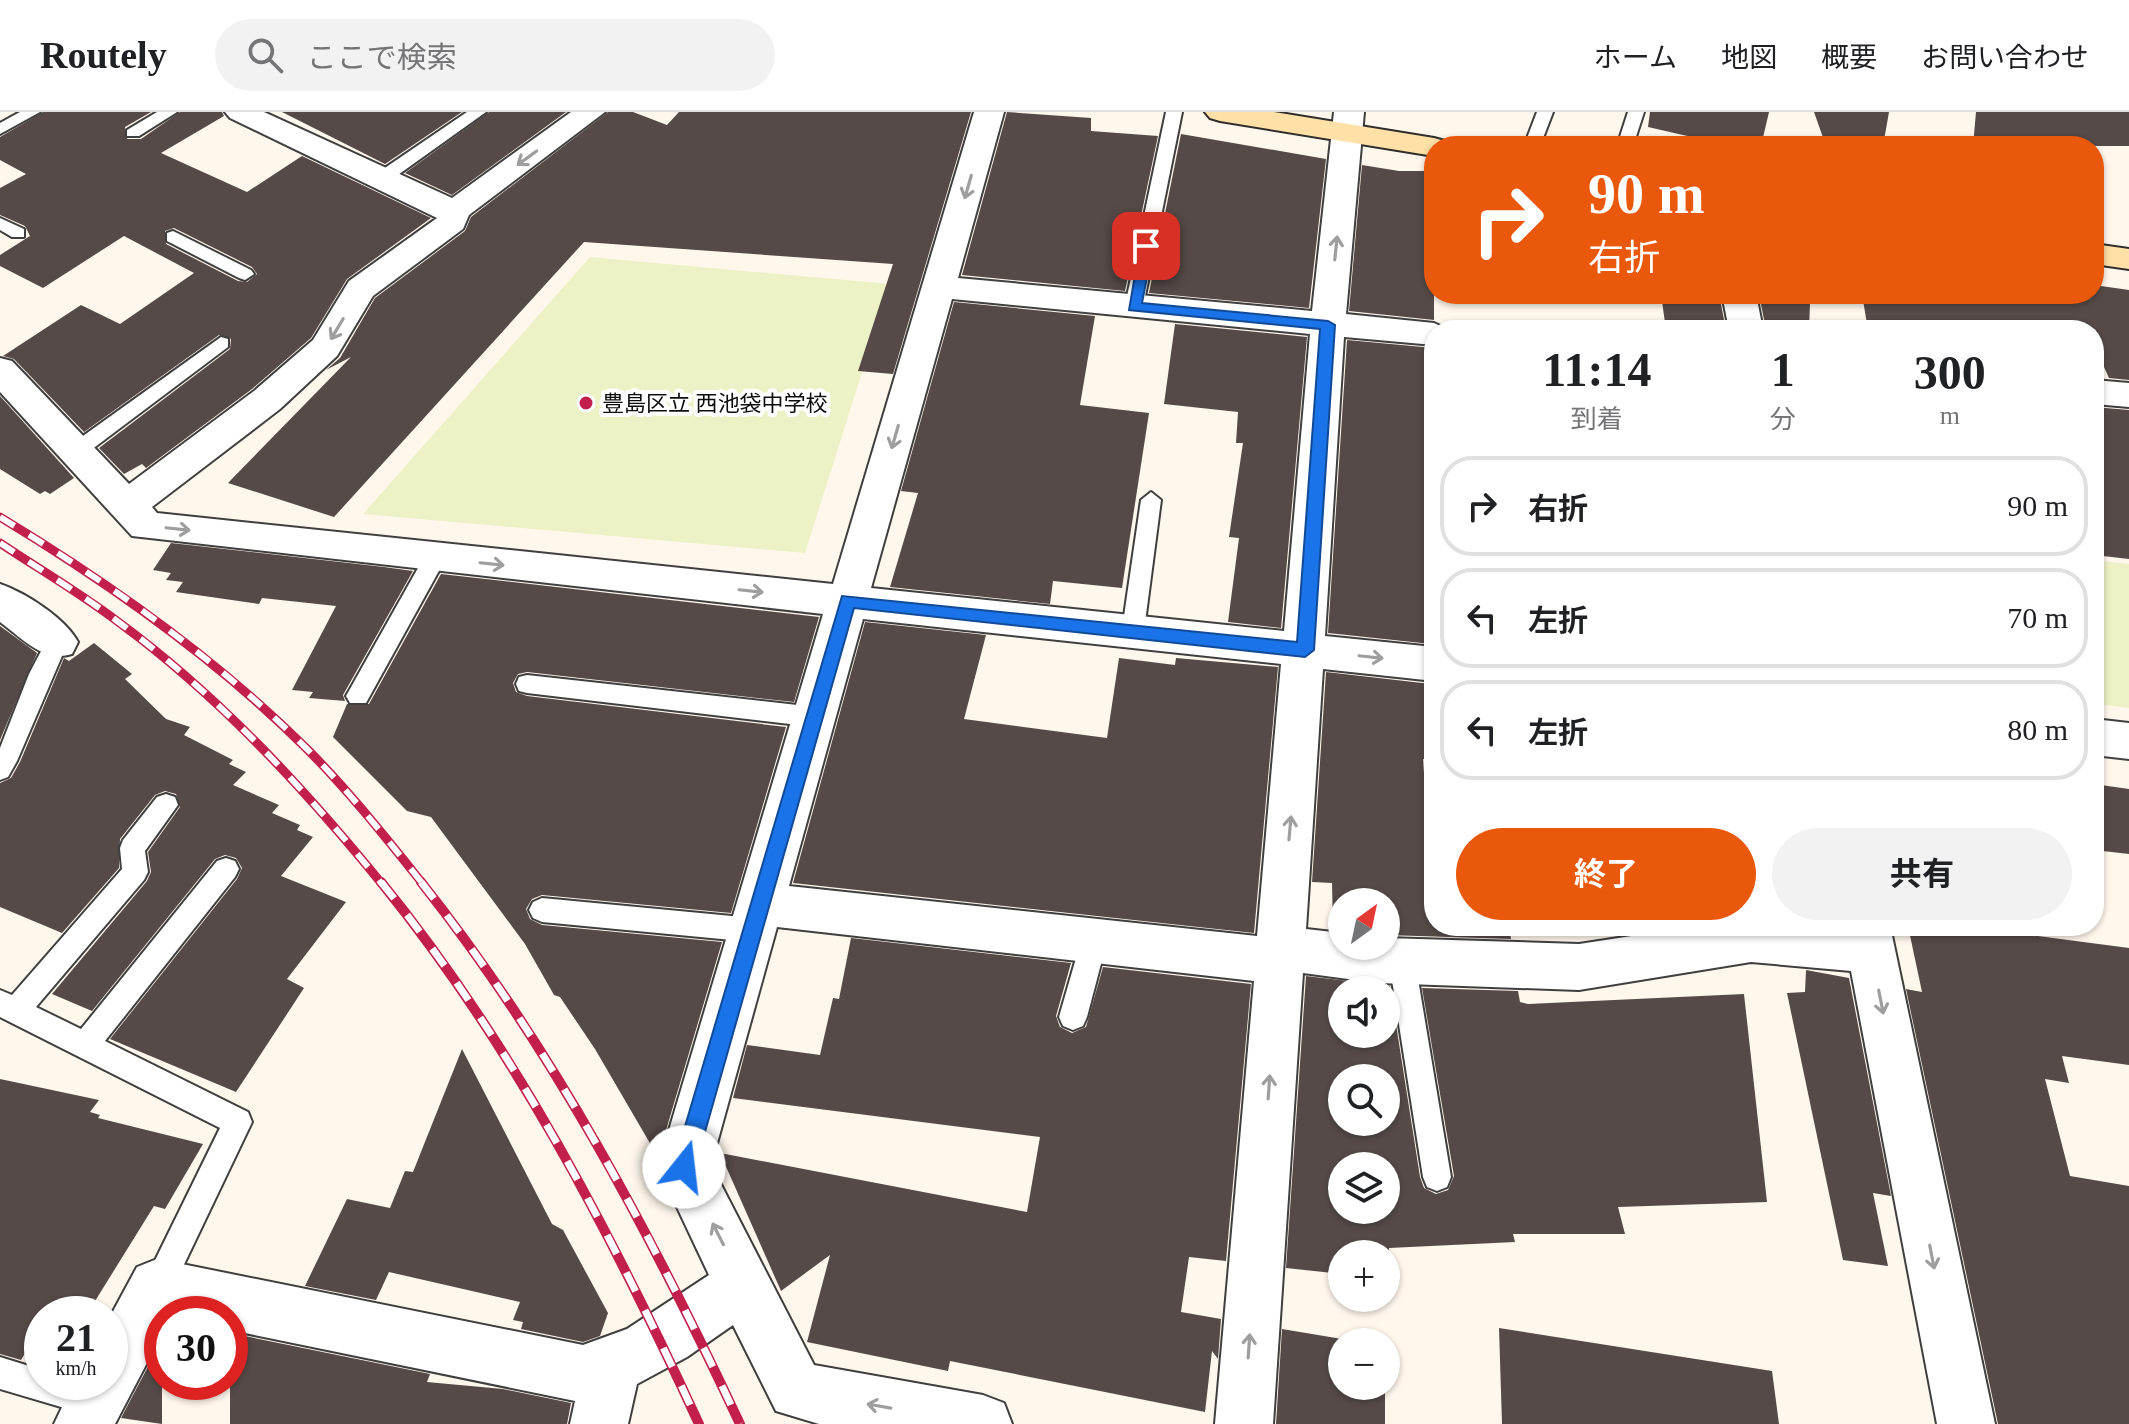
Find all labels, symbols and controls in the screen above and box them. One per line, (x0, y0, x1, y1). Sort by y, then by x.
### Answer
search box (215, 19, 775, 91)
icon: search (243, 33, 287, 77)
text: Routely (40, 34, 167, 76)
text: ここで検索 (307, 41, 457, 74)
text: ホーム (1594, 42, 1677, 73)
text: 地図 (1721, 42, 1777, 73)
text: 概要 (1821, 42, 1877, 73)
text: お問い合わせ (1921, 42, 2089, 73)
one-way arrow (517, 149, 538, 166)
text: 90 m (1588, 163, 1705, 225)
icon: right (1456, 168, 1560, 272)
one-way arrow (960, 174, 974, 199)
pin (1112, 212, 1180, 280)
icon: arrive (1124, 224, 1168, 268)
one-way arrow (1329, 235, 1344, 262)
text: 右折 (1588, 238, 1660, 278)
one-way arrow (329, 317, 345, 340)
text: 11:14 (1542, 343, 1652, 396)
text: 1 (1771, 343, 1795, 396)
text: 300 (1914, 346, 1986, 399)
place label: 豊島区立 西池袋中学校 (602, 391, 828, 416)
marker: 豊島区立 西池袋中学校 (577, 394, 595, 412)
text: m (1940, 401, 1960, 430)
text: 到着 (1571, 405, 1623, 434)
text: 分 (1770, 405, 1796, 434)
one-way arrow (887, 423, 902, 449)
icon: right (1460, 484, 1504, 528)
text: 90 m (2007, 489, 2068, 522)
text: 右折 (1528, 492, 1588, 525)
one-way arrow (164, 522, 191, 537)
one-way arrow (478, 556, 505, 571)
one-way arrow (737, 583, 764, 598)
icon: left (1460, 596, 1504, 640)
text: 70 m (2007, 601, 2068, 634)
text: 左折 (1528, 604, 1588, 637)
one-way arrow (1357, 650, 1384, 665)
icon: left (1460, 708, 1504, 752)
text: 80 m (2007, 713, 2068, 746)
text: 左折 (1528, 716, 1588, 749)
one-way arrow (1283, 815, 1298, 842)
button: 終了 (1456, 828, 1756, 920)
button: 共有 (1772, 828, 2072, 920)
north arrow (1328, 888, 1400, 960)
map controls (1328, 888, 1400, 1400)
button: sound (1328, 976, 1400, 1048)
one-way arrow (1875, 989, 1890, 1015)
button: search (1328, 1064, 1400, 1136)
one-way arrow (1262, 1074, 1277, 1101)
position arrow (642, 1125, 726, 1209)
button: layers (1328, 1152, 1400, 1224)
one-way arrow (709, 1222, 725, 1246)
button: + (1328, 1240, 1400, 1312)
one-way arrow (1925, 1244, 1940, 1270)
speed limit sign: 30 (144, 1296, 248, 1400)
text: 21 (56, 1315, 96, 1360)
button: − (1328, 1328, 1400, 1400)
one-way arrow (1242, 1333, 1257, 1360)
text: km/h (55, 1357, 97, 1379)
one-way arrow (867, 1397, 892, 1412)

